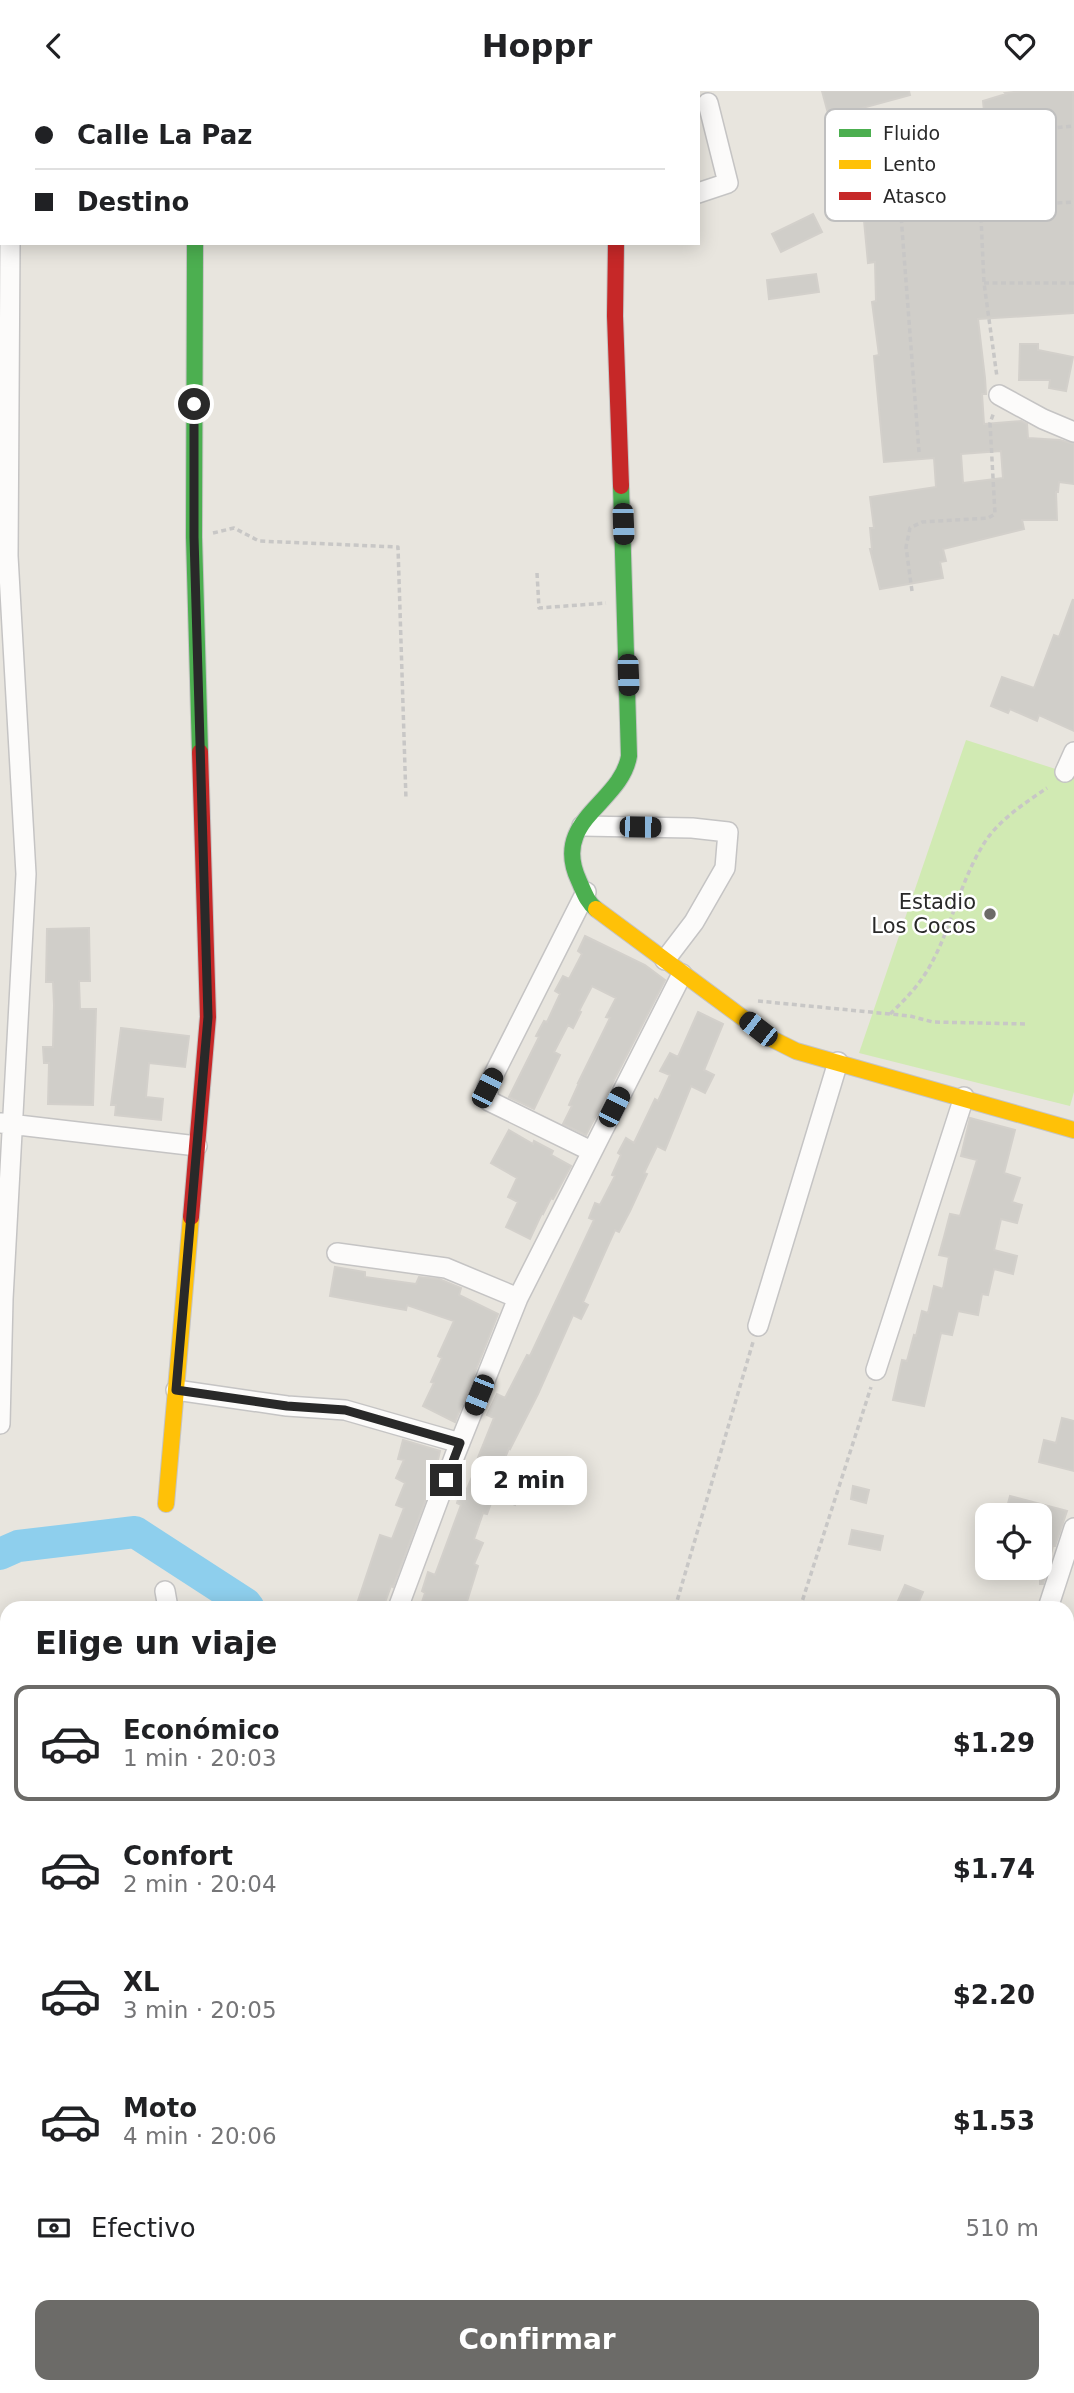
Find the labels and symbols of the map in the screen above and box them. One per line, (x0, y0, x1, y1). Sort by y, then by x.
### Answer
legend (825, 109, 1056, 221)
text: Fluido (883, 122, 940, 144)
text: Lento (883, 153, 936, 175)
text: Atasco (883, 185, 947, 207)
route start (178, 388, 210, 420)
car (612, 503, 635, 545)
car (617, 654, 640, 696)
car (619, 816, 662, 838)
place label: Estadio Los Cocos (871, 890, 976, 938)
marker: Estadio Los Cocos (982, 906, 998, 922)
car (735, 1008, 782, 1050)
car (469, 1065, 506, 1111)
car (596, 1084, 633, 1130)
car (462, 1372, 497, 1418)
callout: 2 min (471, 1455, 586, 1505)
route end (430, 1464, 462, 1496)

